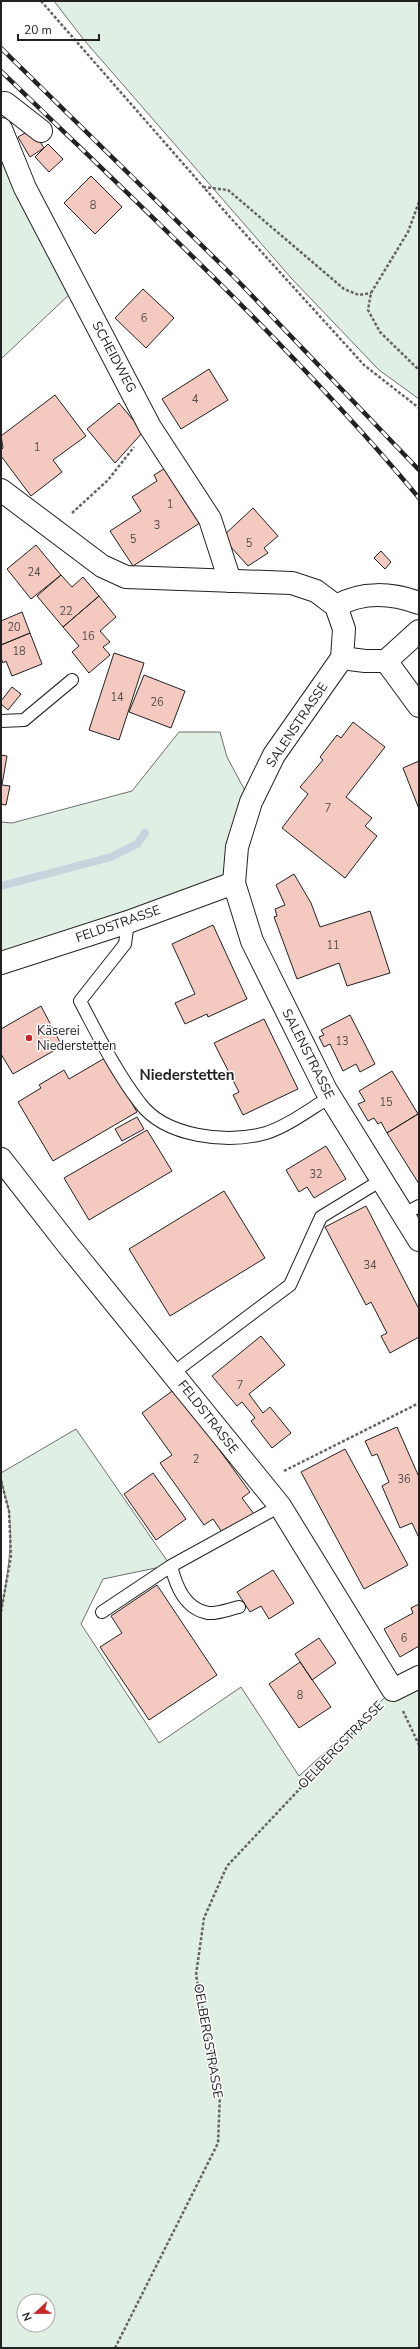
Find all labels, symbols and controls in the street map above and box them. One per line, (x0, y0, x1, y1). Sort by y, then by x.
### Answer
scale bar (18, 16, 99, 42)
text: 20 m (24, 22, 52, 38)
house number: 8 (90, 198, 97, 213)
house number: 6 (141, 311, 148, 326)
street label: SCHEIDWEG (88, 318, 140, 396)
house number: 4 (192, 392, 199, 407)
house number: 1 (34, 440, 40, 455)
house number: 1 (167, 497, 173, 512)
house number: 3 (154, 518, 160, 533)
house number: 5 (130, 532, 137, 547)
house number: 5 (246, 536, 253, 551)
house number: 24 (27, 565, 41, 580)
house number: 22 (59, 604, 73, 619)
house number: 20 (7, 620, 21, 635)
house number: 16 (81, 629, 95, 644)
house number: 18 (12, 644, 26, 659)
street label: SALENSTRASSE (262, 679, 332, 771)
house number: 14 (110, 690, 124, 705)
house number: 26 (150, 695, 164, 710)
house number: 7 (325, 801, 331, 816)
street label: FELDSTRASSE (73, 901, 163, 947)
house number: 11 (326, 938, 340, 953)
street label: SALENSTRASSE (278, 1006, 338, 1102)
place label: Käserei Niederstetten (37, 1022, 116, 1055)
marker: Käserei Niederstetten (24, 1033, 34, 1043)
house number: 13 (335, 1034, 349, 1049)
district label: Niederstetten (139, 1065, 235, 1085)
house number: 15 (379, 1095, 393, 1110)
house number: 32 (309, 1167, 323, 1182)
house number: 34 (363, 1258, 377, 1273)
street label: FELDSTRASSE (174, 1377, 242, 1457)
house number: 7 (237, 1378, 243, 1393)
house number: 2 (193, 1452, 199, 1467)
house number: 36 (397, 1472, 411, 1487)
house number: 6 (401, 1631, 408, 1646)
house number: 8 (297, 1688, 304, 1703)
street label: OELBERGSTRASSE (294, 1697, 388, 1793)
street label: OELBERGSTRASSE (189, 1982, 227, 2100)
north arrow (16, 2293, 56, 2333)
text: N (19, 2310, 36, 2323)

